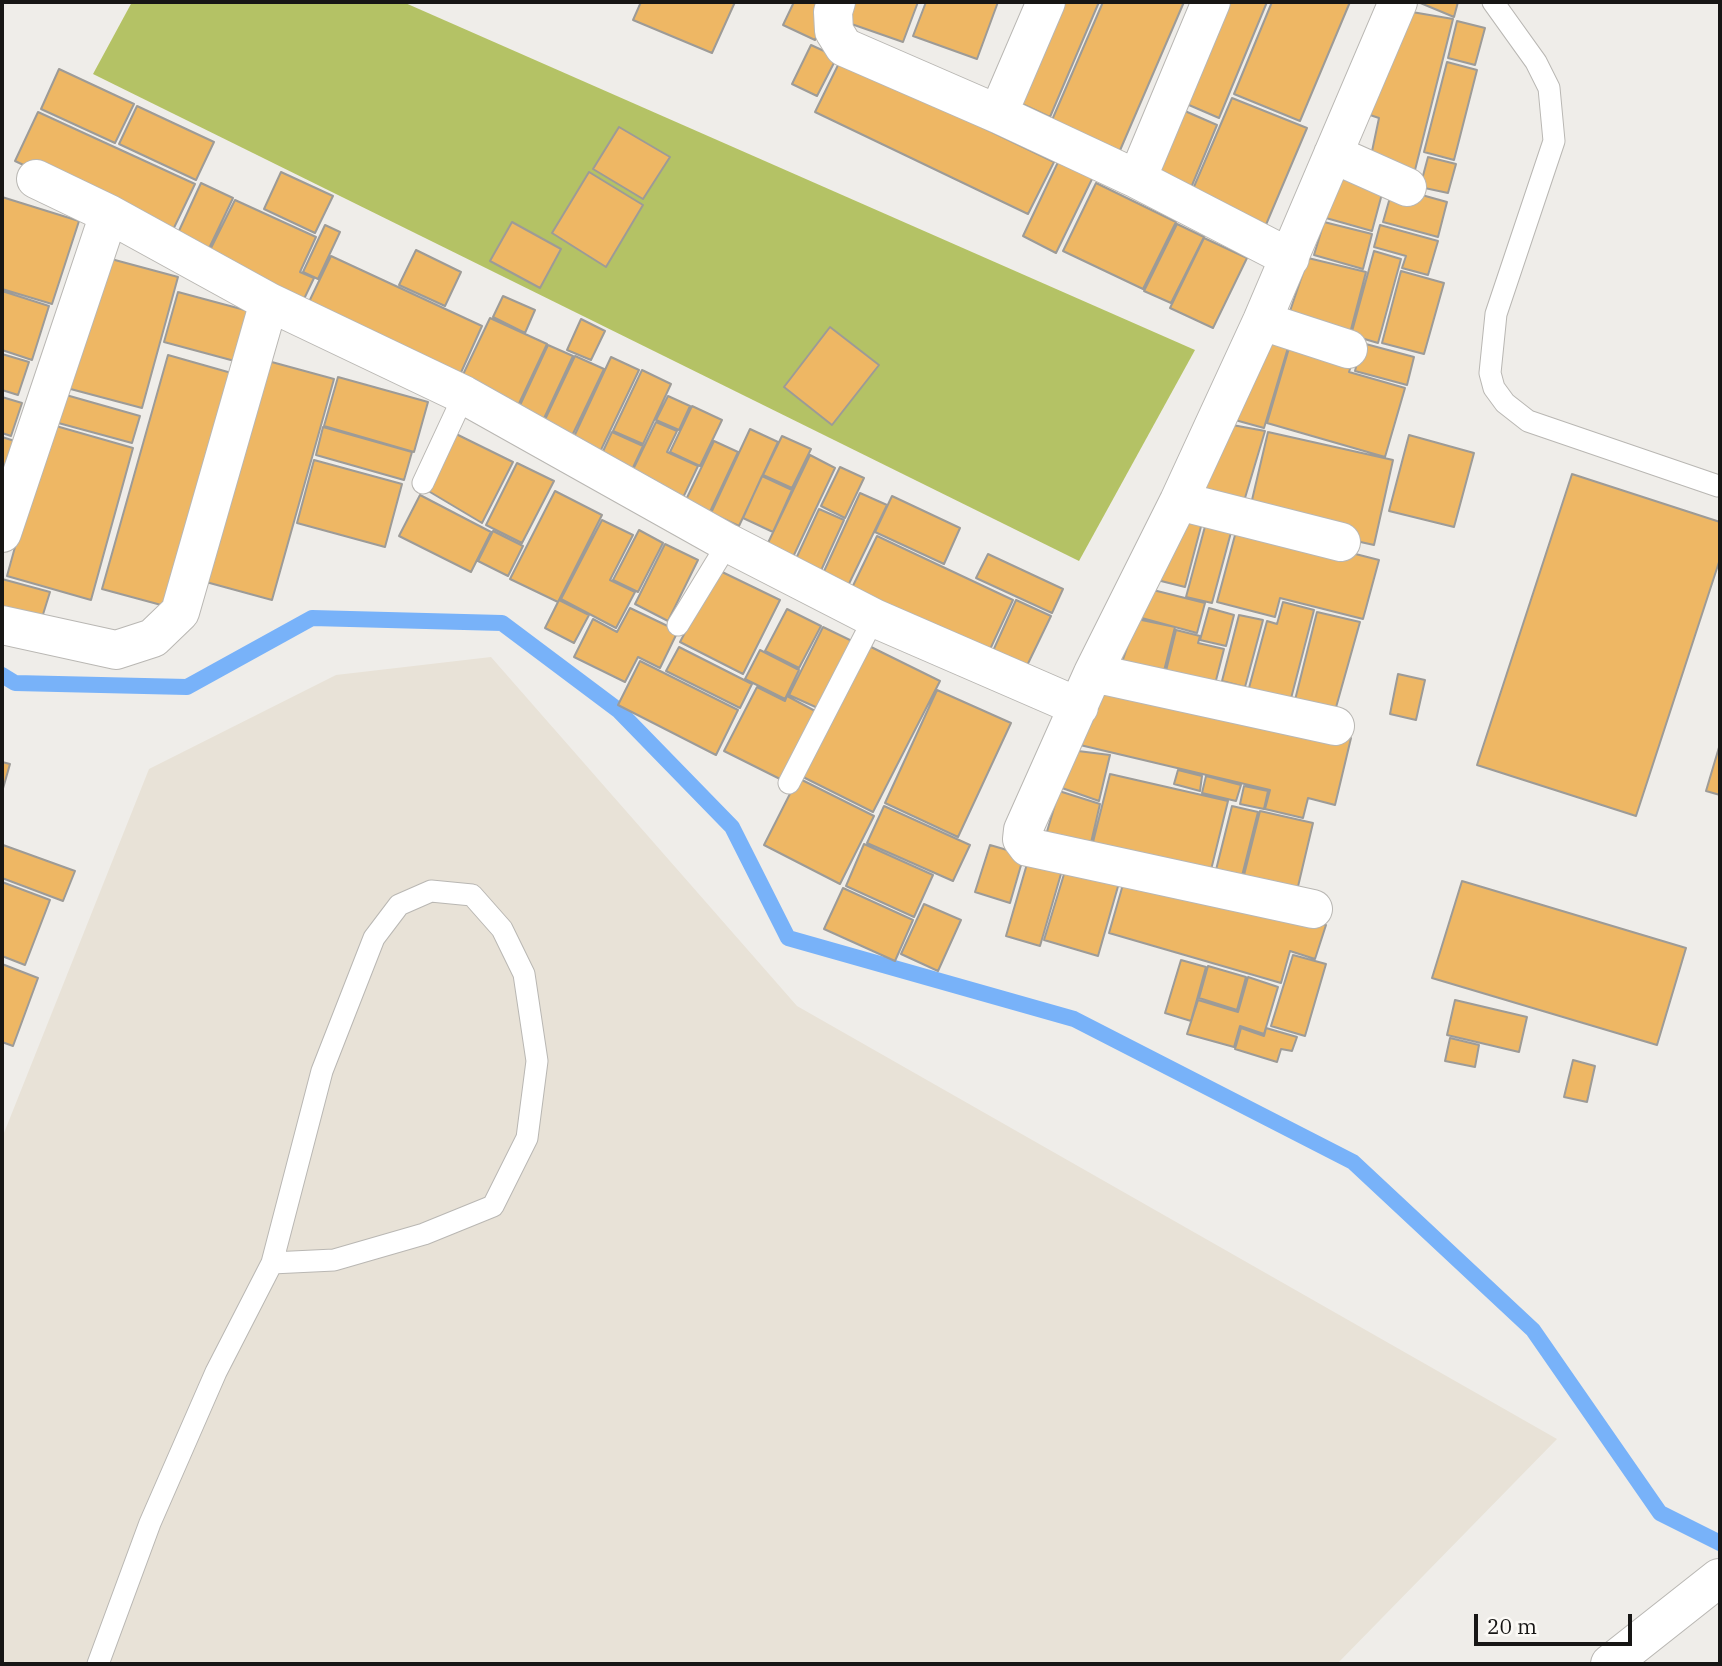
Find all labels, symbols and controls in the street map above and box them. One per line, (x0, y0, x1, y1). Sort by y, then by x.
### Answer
scale bar (1477, 1600, 1634, 1644)
text: 20 m (1487, 1612, 1537, 1640)

